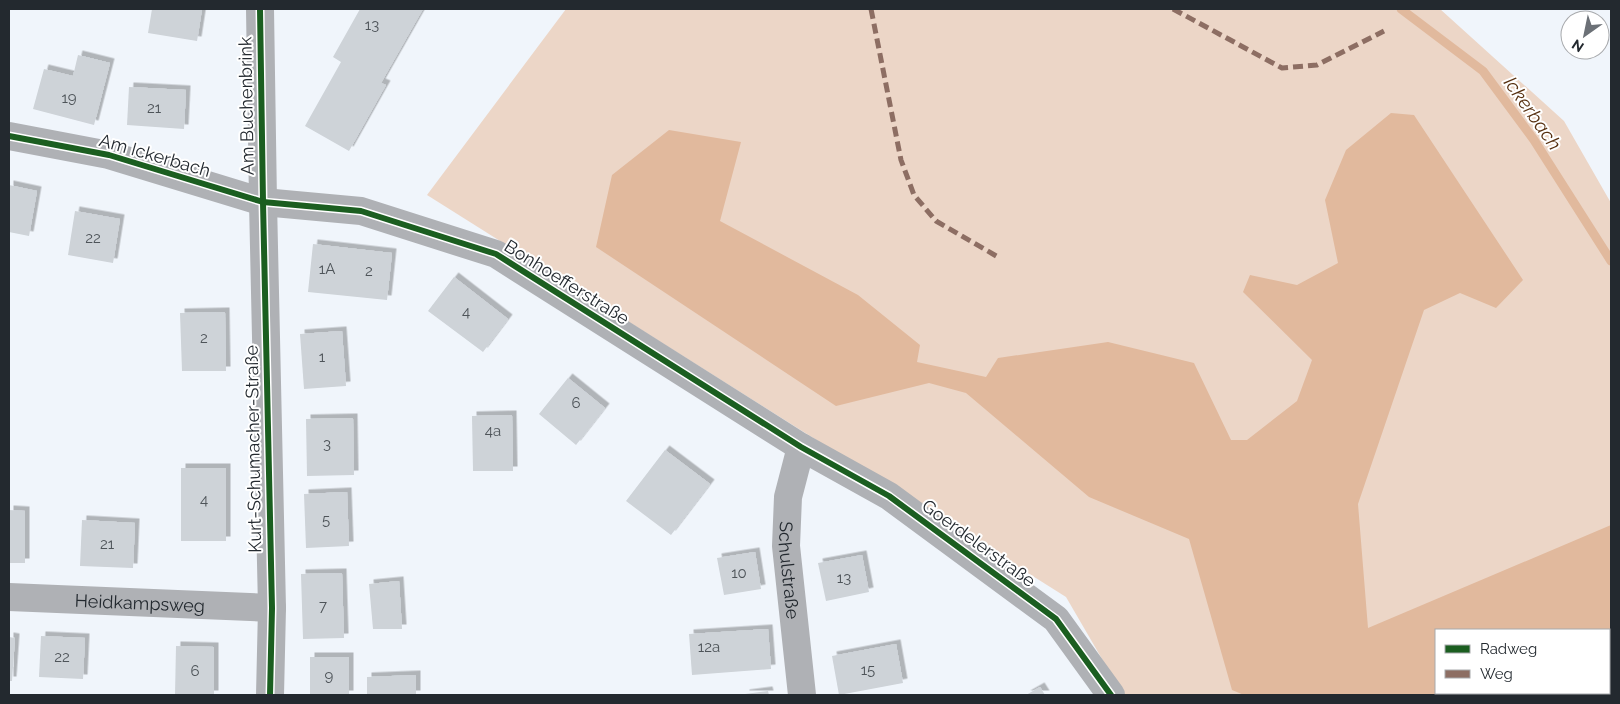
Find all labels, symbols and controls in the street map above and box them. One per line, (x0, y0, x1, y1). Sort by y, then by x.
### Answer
north arrow (1560, 10, 1610, 60)
house number: 13 (365, 16, 379, 34)
street label: Am Buchenbrink (234, 36, 258, 176)
text: N (1569, 36, 1587, 56)
water label: Ickerbach (1500, 72, 1566, 154)
house number: 19 (61, 89, 77, 107)
house number: 21 (147, 99, 162, 117)
street label: Am Ickerbach (97, 129, 213, 181)
house number: 22 (85, 229, 101, 247)
street label: Bonhoefferstraße (501, 235, 634, 329)
house number: 1A (319, 260, 335, 278)
house number: 2 (365, 262, 373, 280)
house number: 4 (462, 303, 470, 321)
house number: 2 (200, 329, 208, 347)
street label: Kurt-Schumacher-Straße (241, 345, 265, 553)
house number: 1 (319, 348, 326, 366)
house number: 6 (571, 394, 581, 412)
house number: 4a (485, 422, 501, 440)
house number: 3 (323, 435, 331, 453)
house number: 4 (200, 491, 208, 509)
street label: Goerdelerstraße (918, 495, 1040, 591)
house number: 5 (322, 511, 330, 529)
street label: Schulstraße (775, 521, 804, 621)
house number: 21 (100, 535, 115, 553)
house number: 10 (731, 564, 747, 582)
house number: 13 (837, 569, 851, 587)
street label: Heidkampsweg (74, 589, 205, 616)
house number: 7 (319, 597, 327, 615)
legend (1435, 629, 1610, 694)
house number: 12a (698, 638, 720, 656)
text: Radweg (1480, 640, 1537, 658)
house number: 22 (54, 648, 70, 666)
house number: 15 (861, 661, 875, 679)
house number: 6 (190, 662, 200, 680)
text: Weg (1480, 665, 1513, 683)
house number: 9 (325, 667, 334, 685)

